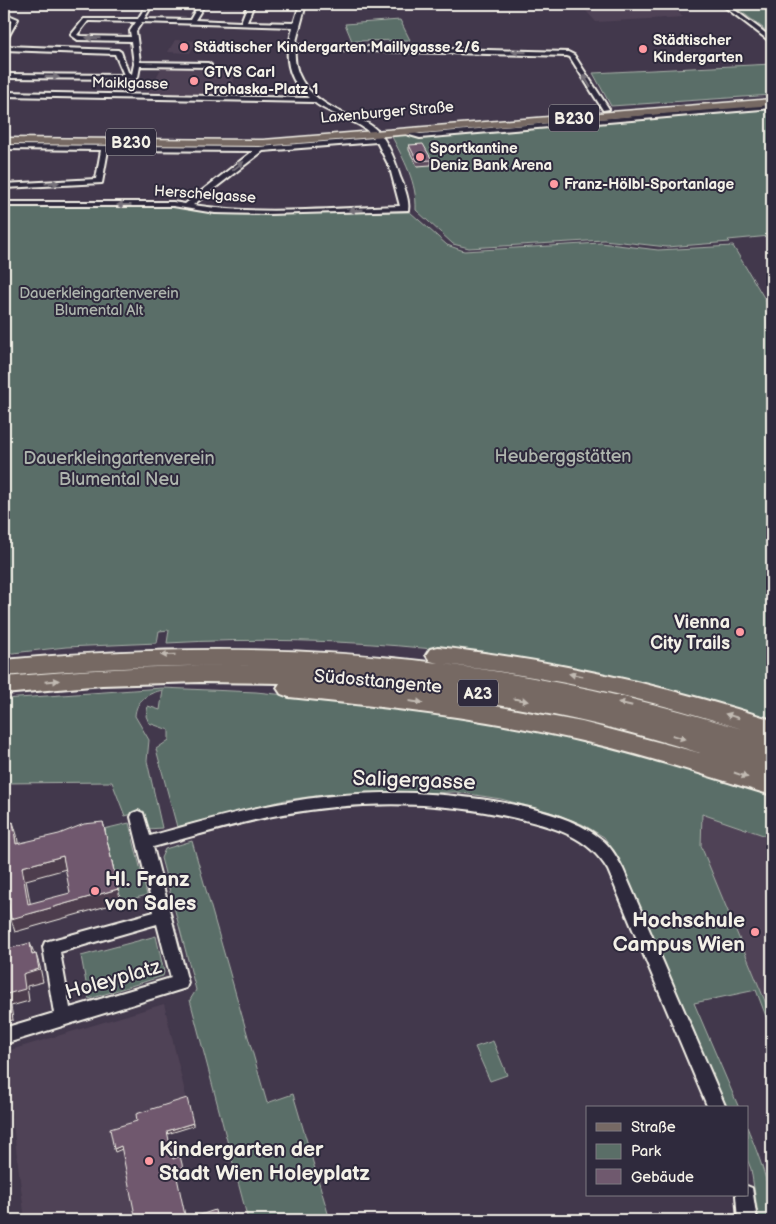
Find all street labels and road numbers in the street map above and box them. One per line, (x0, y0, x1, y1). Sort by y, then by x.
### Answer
street label: Maiklgasse (92, 73, 168, 94)
street label: Laxenburger Straße (320, 97, 455, 128)
road number: B230 (549, 105, 599, 132)
road number: B230 (106, 128, 156, 156)
street label: Herschelgasse (153, 181, 257, 208)
street label: Südosttangente (313, 665, 443, 698)
road number: A23 (458, 680, 498, 706)
street label: Saligergasse (352, 766, 476, 795)
street label: Holeyplatz (62, 954, 165, 1005)

